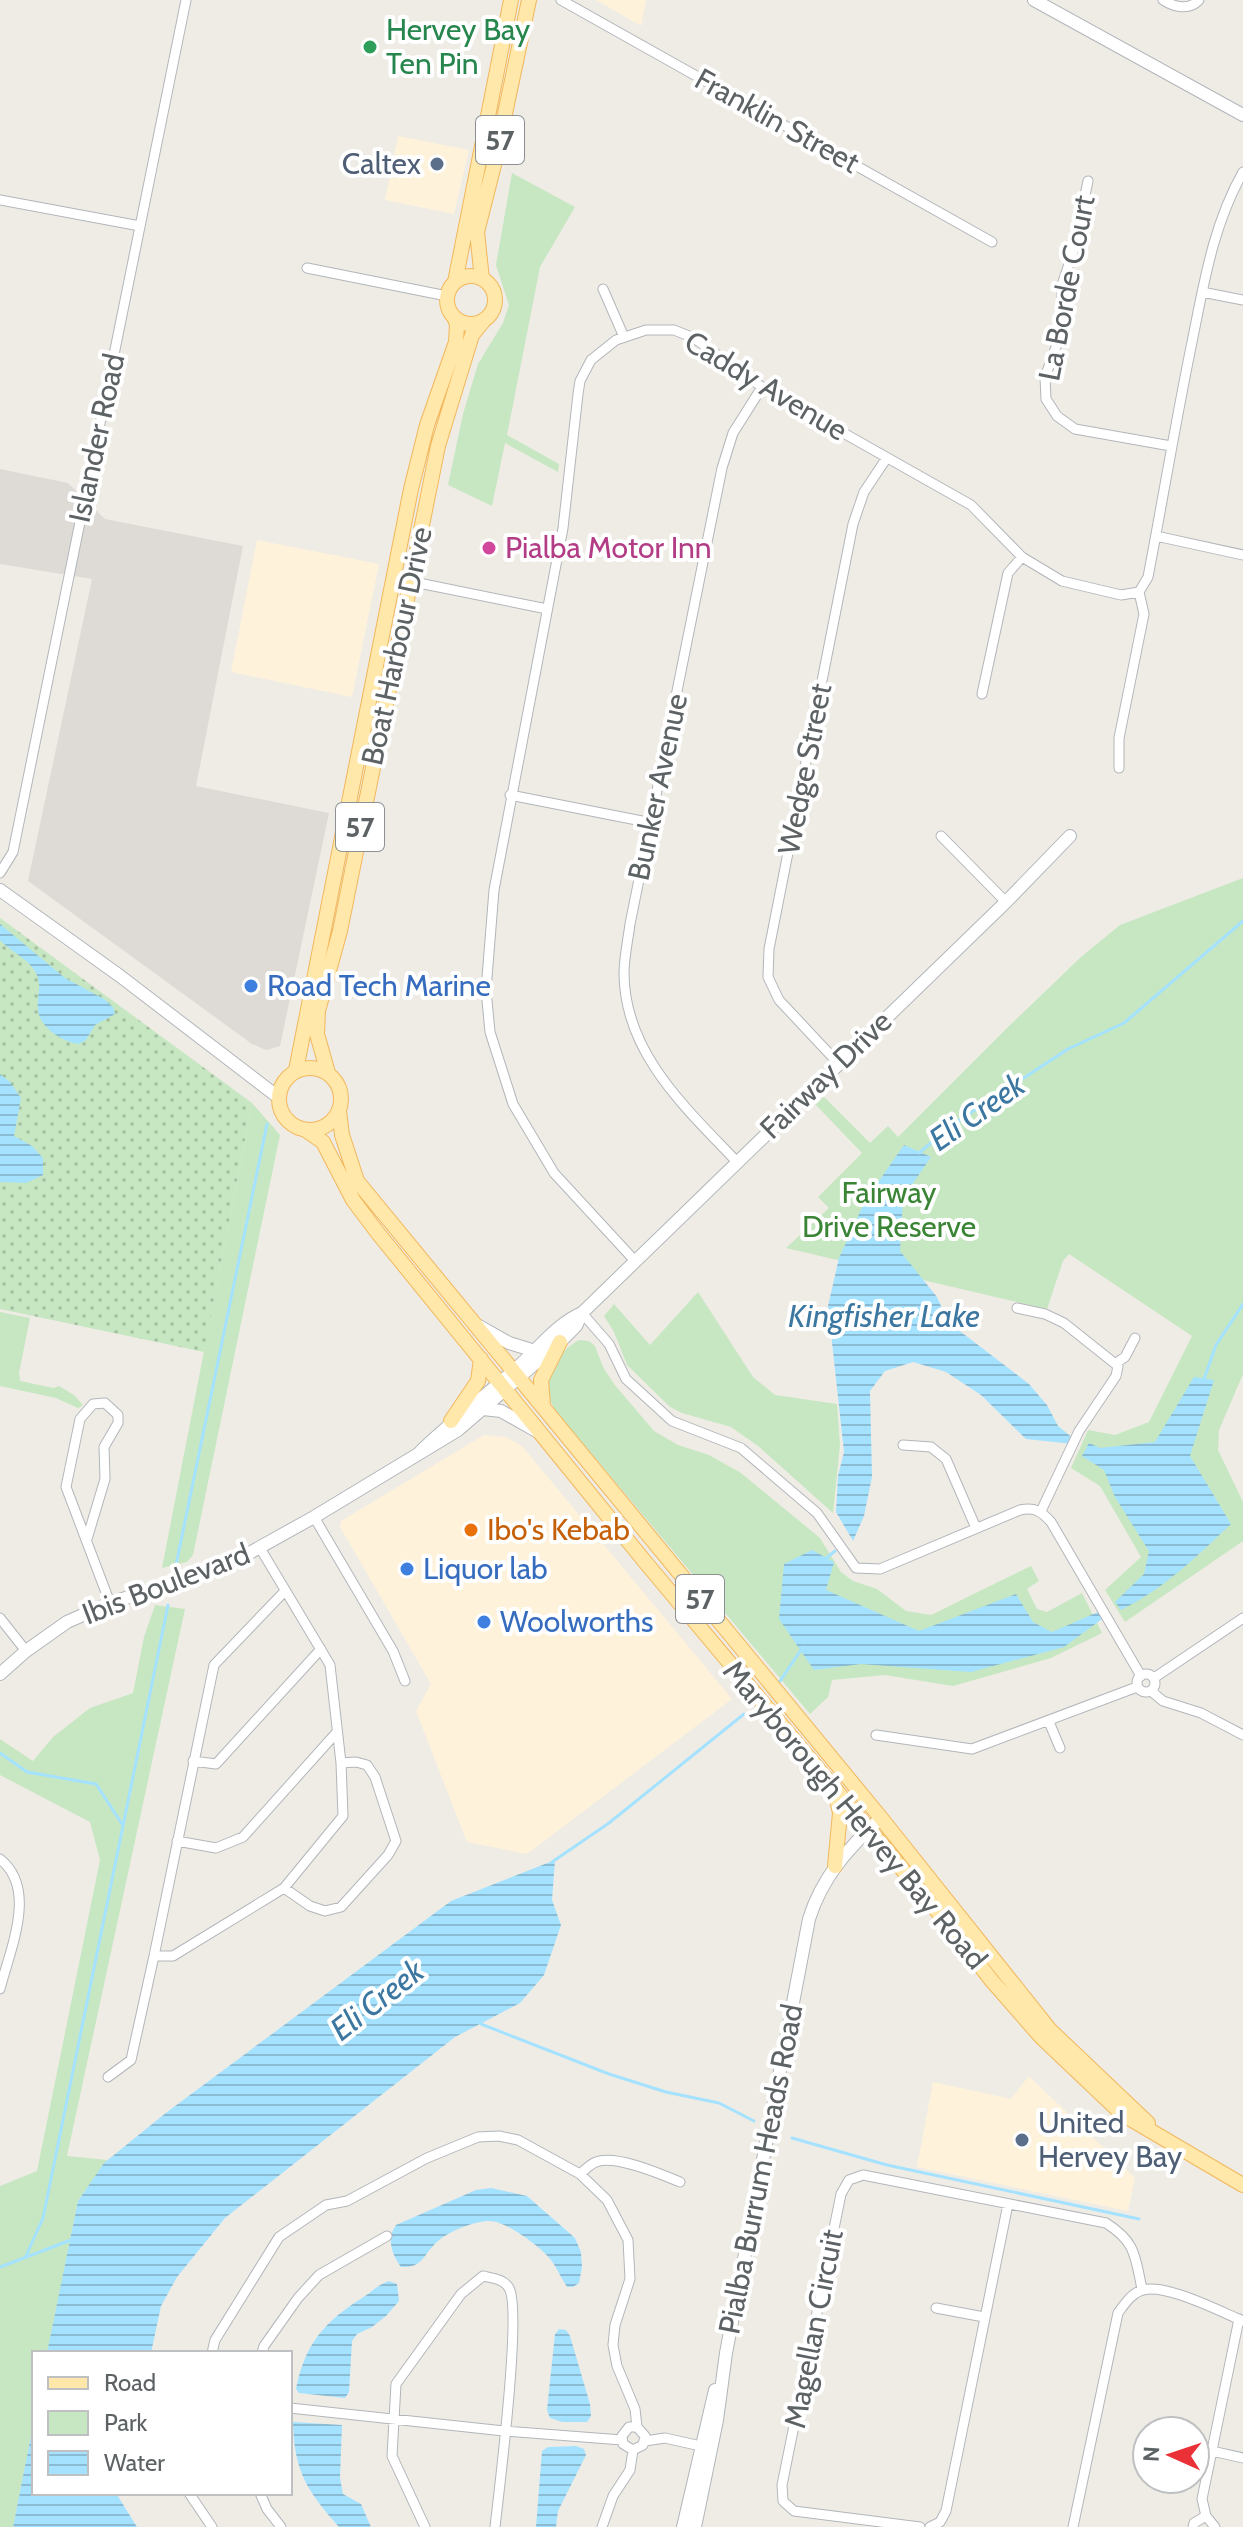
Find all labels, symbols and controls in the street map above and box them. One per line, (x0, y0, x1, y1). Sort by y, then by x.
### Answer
place label: Hervey Bay Ten Pin (386, 11, 530, 82)
marker: Hervey Bay Ten Pin (361, 38, 379, 56)
street label: Franklin Street (689, 60, 866, 181)
road number: 57 (476, 116, 524, 164)
place label: Caltex (342, 145, 421, 182)
marker: Caltex (428, 155, 446, 173)
street label: La Borde Court (1030, 192, 1103, 384)
street label: Caddy Avenue (678, 323, 854, 449)
street label: Islander Road (61, 350, 132, 526)
street label: Boat Harbour Drive (353, 523, 440, 768)
place label: Pialba Motor Inn (505, 529, 712, 566)
marker: Pialba Motor Inn (480, 539, 498, 557)
street label: Wedge Street (770, 680, 839, 858)
street label: Bunker Avenue (620, 690, 695, 884)
road number: 57 (336, 803, 384, 851)
place label: Road Tech Marine (267, 967, 491, 1004)
marker: Road Tech Marine (242, 977, 260, 995)
street label: Fairway Drive (752, 1003, 899, 1147)
water label: Eli Creek (921, 1064, 1033, 1159)
park label: Fairway Drive Reserve (802, 1174, 976, 1245)
water label: Kingfisher Lake (788, 1296, 980, 1335)
place label: Ibo's Kebab (487, 1511, 630, 1548)
marker: Ibo's Kebab (462, 1521, 480, 1539)
street label: Ibis Boulevard (77, 1535, 255, 1632)
place label: Liquor lab (423, 1550, 548, 1587)
marker: Liquor lab (398, 1560, 416, 1578)
road number: 57 (676, 1575, 724, 1623)
place label: Woolworths (500, 1603, 654, 1640)
marker: Woolworths (475, 1613, 493, 1631)
street label: Maryborough Hervey Bay Road (715, 1653, 995, 1977)
water label: Eli Creek (322, 1950, 432, 2048)
street label: Pialba Burrum Heads Road (710, 2001, 811, 2337)
place label: United Hervey Bay (1038, 2104, 1182, 2175)
marker: United Hervey Bay (1013, 2131, 1031, 2149)
street label: Magellan Circuit (776, 2226, 851, 2431)
legend (32, 2351, 292, 2495)
text: Road (104, 2368, 156, 2397)
text: Park (104, 2408, 147, 2437)
north arrow (1131, 2415, 1211, 2495)
text: N (1138, 2446, 1165, 2462)
text: Water (104, 2448, 165, 2477)

